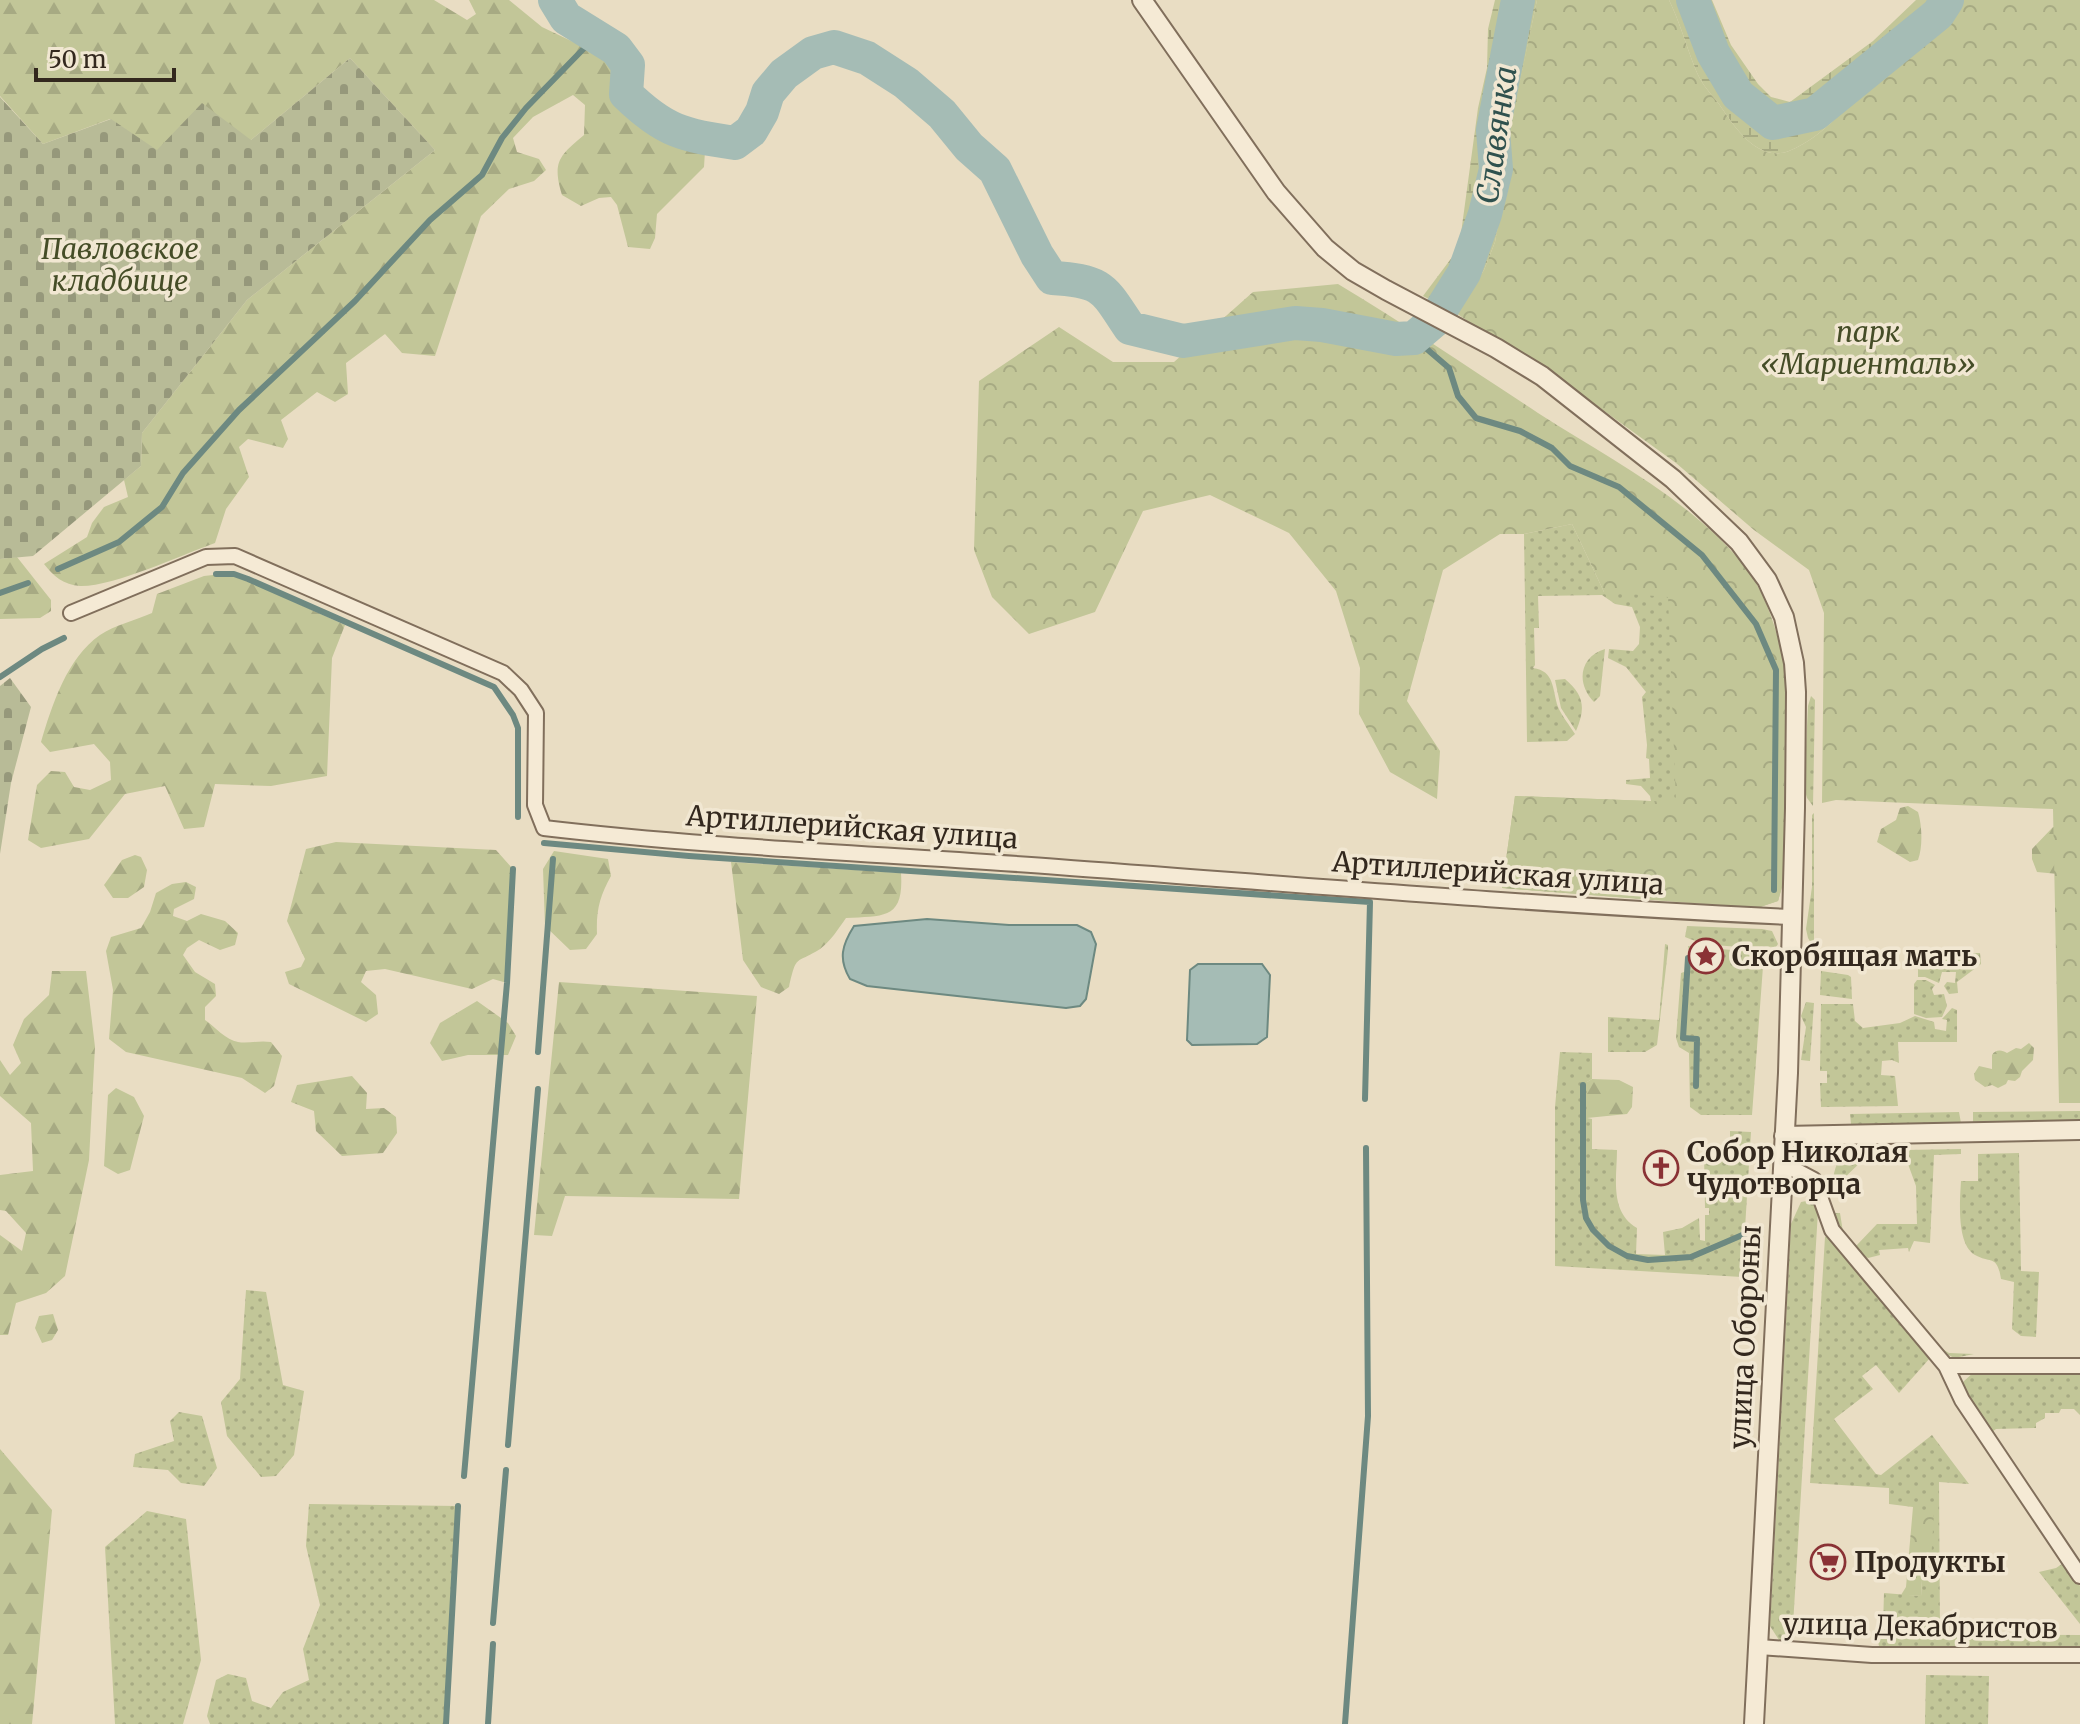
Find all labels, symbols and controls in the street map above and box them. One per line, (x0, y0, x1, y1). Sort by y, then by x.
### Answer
scale bar (36, 32, 174, 82)
text: 50 m (48, 44, 107, 75)
water label: Славянка (1468, 64, 1524, 206)
park label: Павловское кладбище (41, 231, 199, 299)
park label: парк «Мариенталь» (1760, 314, 1976, 382)
street label: Артиллерийская улица (684, 797, 1019, 857)
street label: Артиллерийская улица (1330, 843, 1665, 903)
place icon: Скорбящая мать (1687, 937, 1725, 975)
place label: Скорбящая мать (1732, 938, 1977, 974)
place label: Собор Николая Чудотворца (1687, 1134, 1908, 1202)
church icon: Собор Николая Чудотворца (1642, 1149, 1680, 1187)
street label: улица Обороны (1721, 1224, 1769, 1450)
supermarket icon: Продукты (1809, 1543, 1847, 1581)
place label: Продукты (1854, 1544, 2006, 1580)
street label: улица Декабристов (1782, 1606, 2058, 1646)

